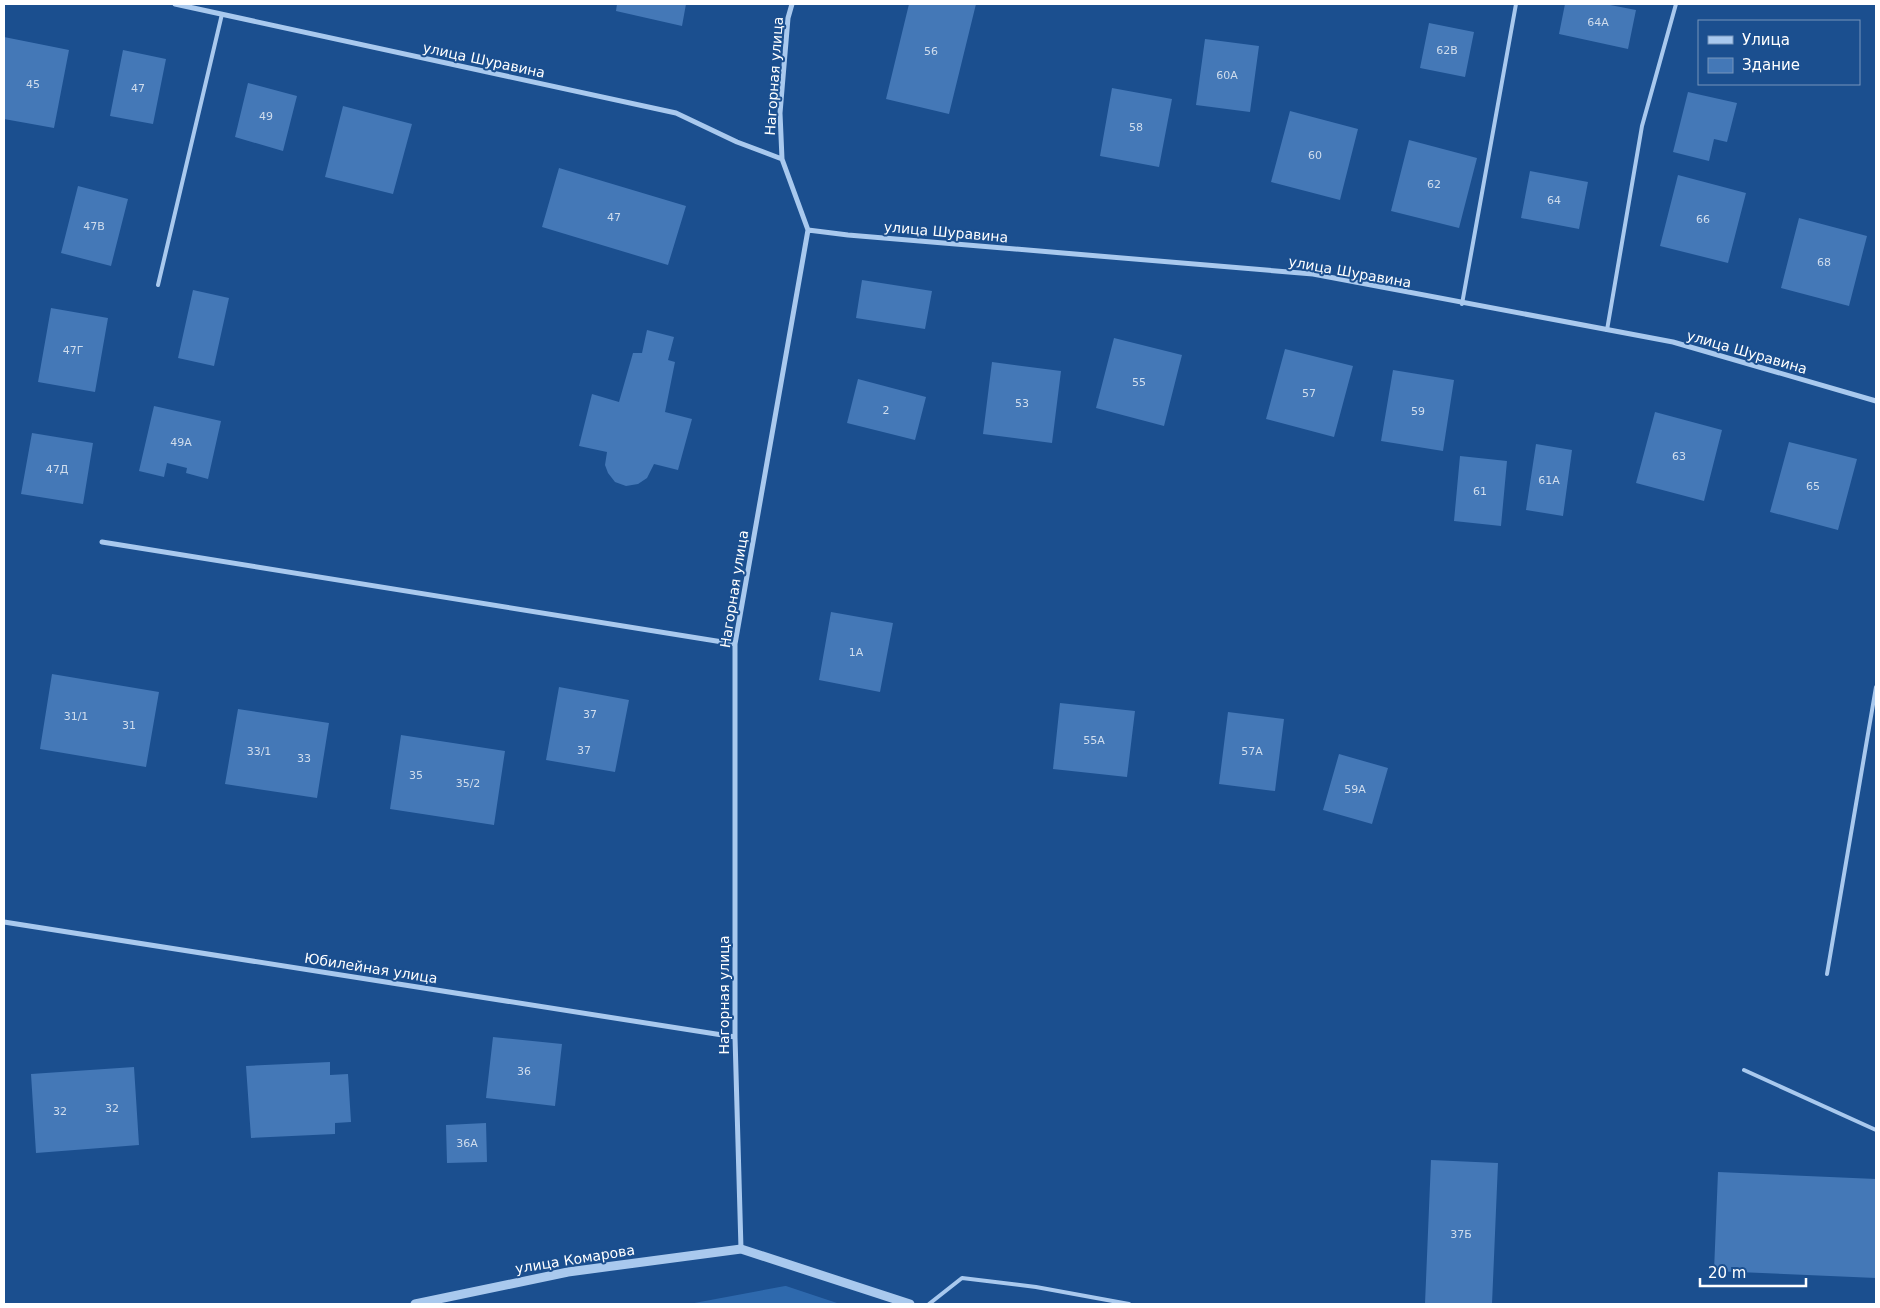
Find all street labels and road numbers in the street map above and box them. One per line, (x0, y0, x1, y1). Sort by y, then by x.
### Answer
street label: Нагорная улица (762, 16, 786, 136)
street label: улица Шуравина (421, 39, 547, 81)
street label: улица Шуравина (883, 219, 1009, 245)
street label: улица Шуравина (1287, 253, 1413, 291)
street label: улица Шуравина (1685, 327, 1809, 377)
street label: Нагорная улица (717, 529, 751, 649)
street label: Нагорная улица (716, 936, 732, 1054)
street label: Юбилейная улица (303, 950, 439, 986)
street label: улица Комарова (514, 1242, 636, 1276)

